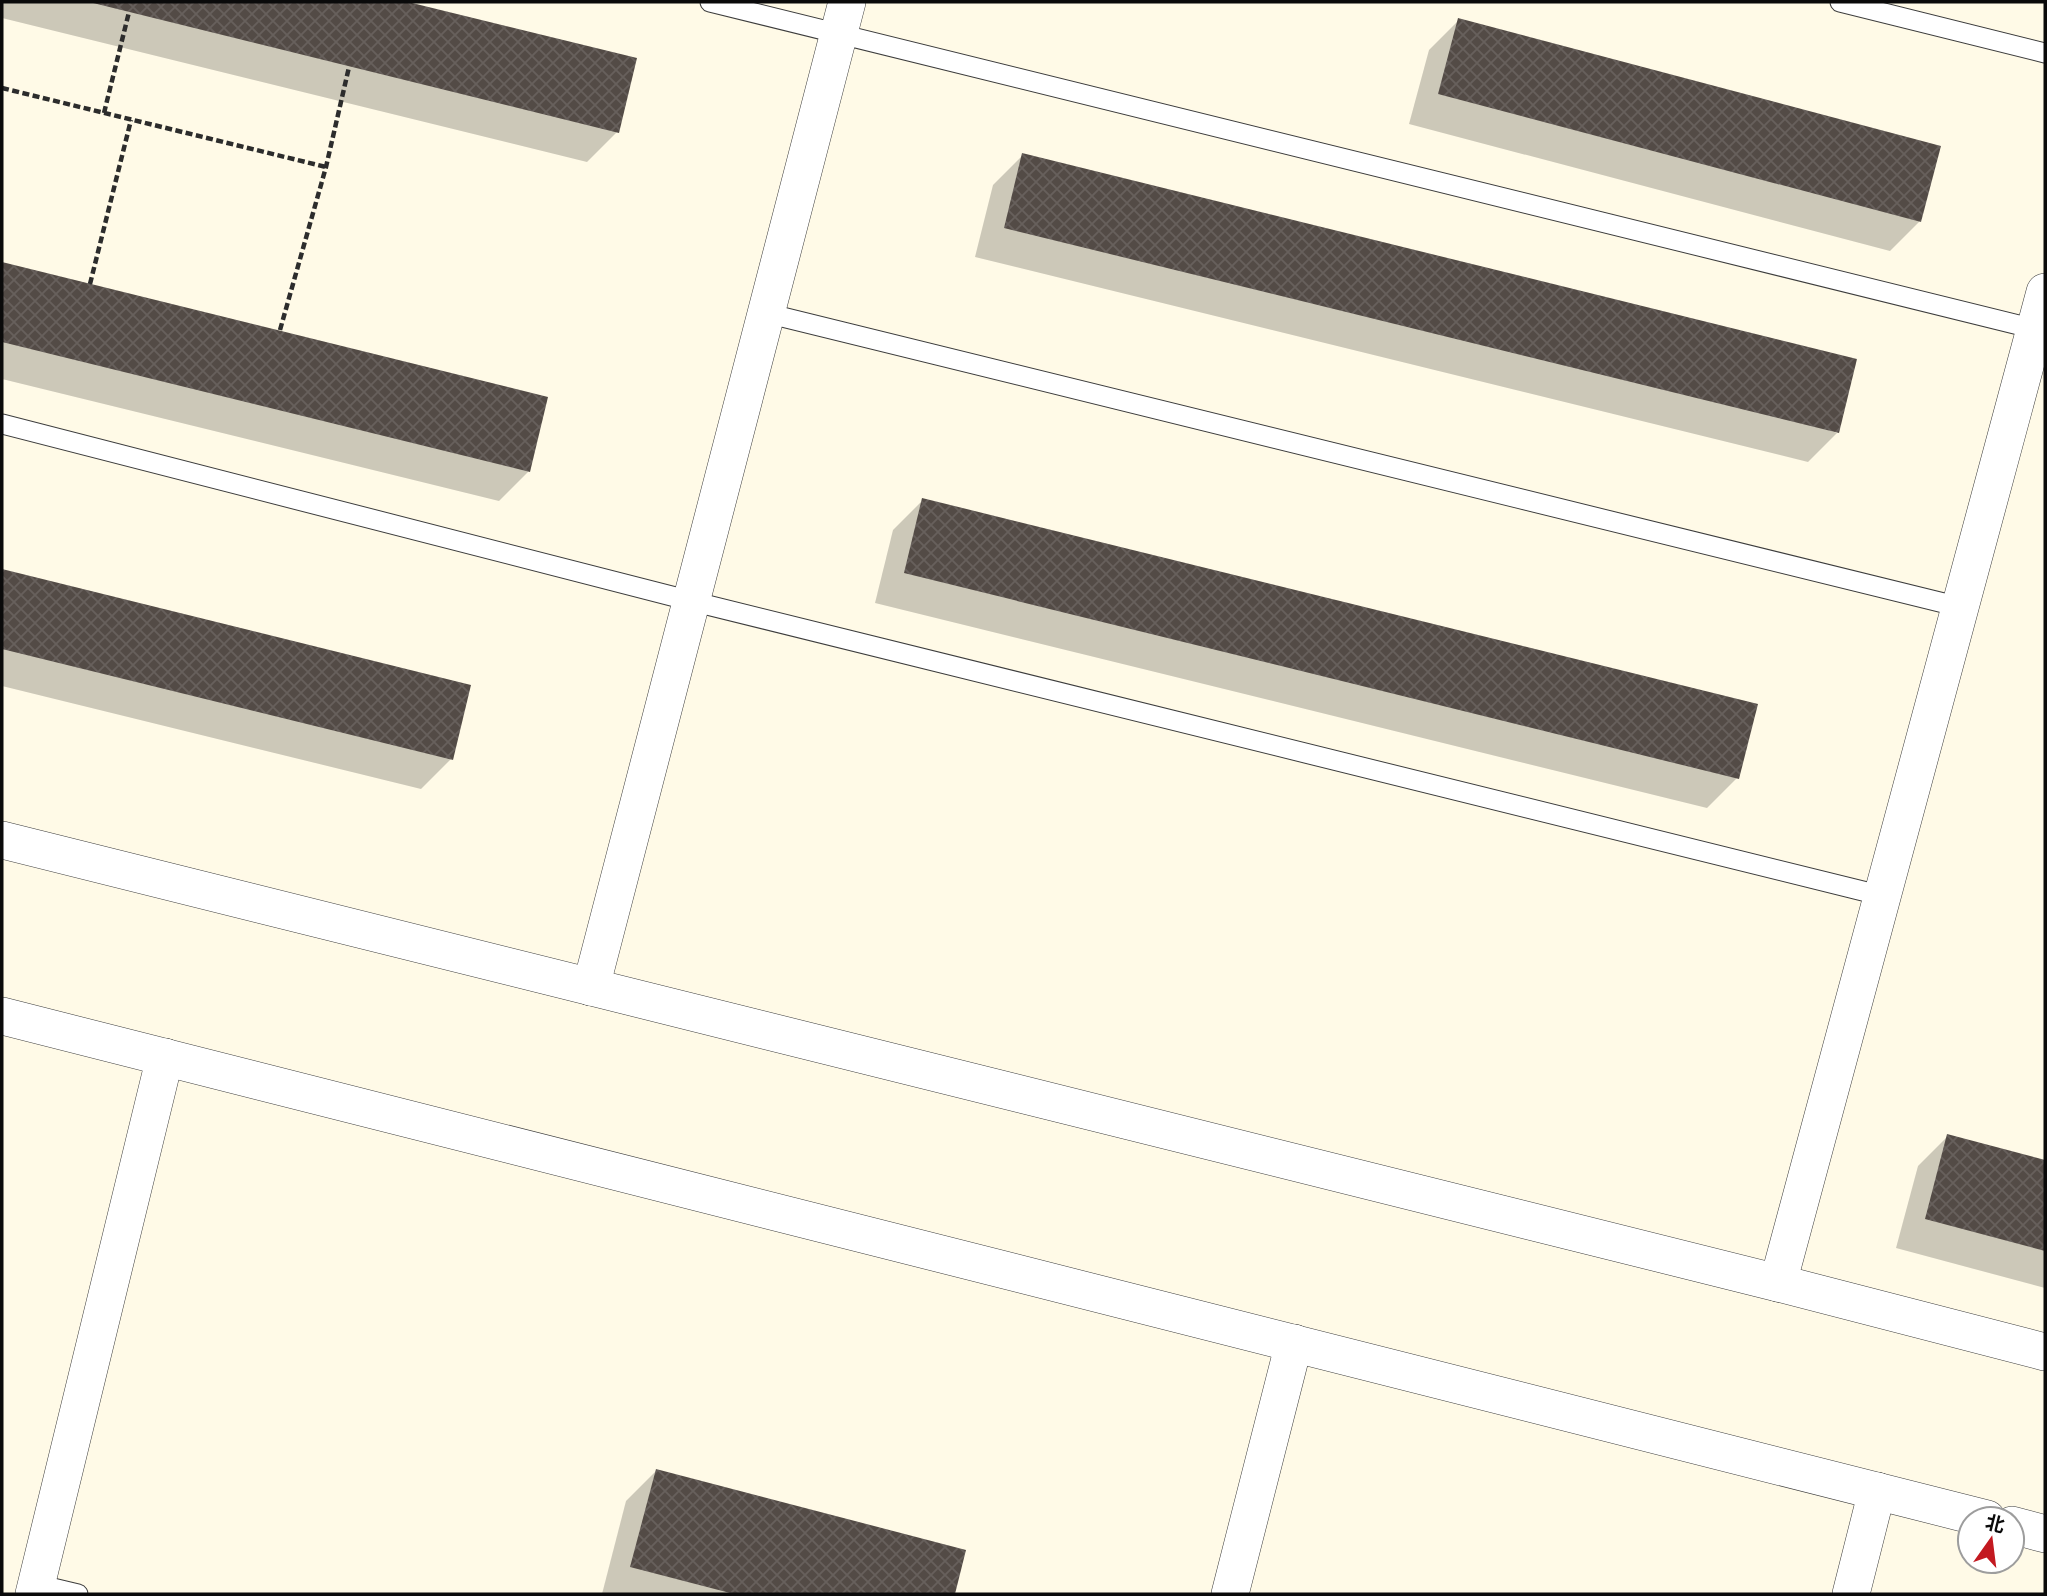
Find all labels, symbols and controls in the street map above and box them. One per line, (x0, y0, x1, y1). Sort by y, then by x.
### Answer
north arrow (1956, 1505, 2026, 1575)
text: 北 (1983, 1511, 2007, 1537)

